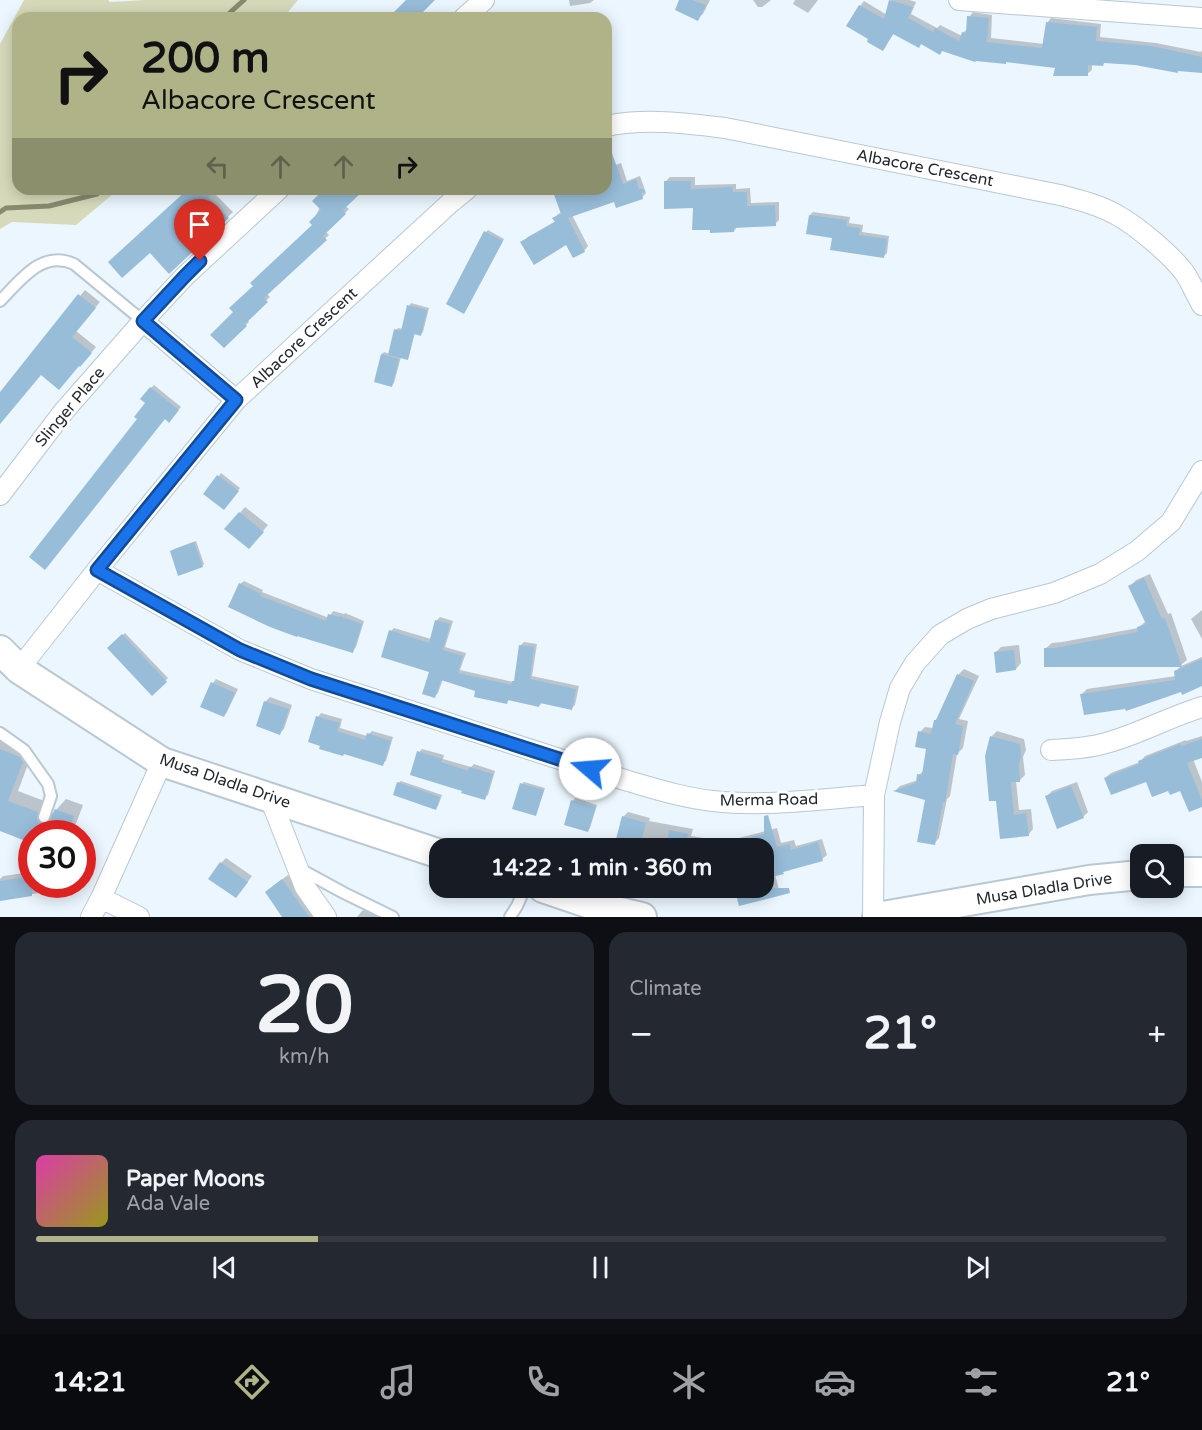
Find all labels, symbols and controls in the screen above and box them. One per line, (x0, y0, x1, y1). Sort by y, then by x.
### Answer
text: 200 m (141, 33, 270, 84)
icon: right (42, 36, 120, 114)
text: Albacore Crescent (141, 84, 376, 117)
street label: Albacore Crescent (855, 145, 995, 191)
icon: left (201, 150, 234, 183)
icon: ahead (264, 150, 297, 183)
icon: ahead (327, 150, 360, 183)
icon: right (390, 150, 423, 183)
pin (174, 199, 225, 261)
icon: arrive (183, 208, 216, 241)
street label: Albacore Crescent (246, 283, 362, 393)
street label: Slinger Place (31, 363, 109, 451)
position arrow (558, 737, 622, 801)
street label: Musa Dladla Drive (157, 749, 293, 813)
street label: Merma Road (720, 789, 818, 811)
speed limit sign: 30 (18, 820, 96, 898)
map controls (1130, 844, 1184, 898)
button: search (1130, 844, 1184, 898)
text: 14:22 · 1 min · 360 m (491, 855, 712, 881)
street label: Musa Dladla Drive (975, 868, 1113, 910)
text: 20 (255, 959, 353, 1053)
text: Climate (630, 977, 702, 1001)
text: 21° (863, 1007, 937, 1061)
text: − (630, 1015, 653, 1054)
text: + (1147, 1015, 1166, 1054)
text: km/h (279, 1045, 329, 1069)
text: Paper Moons (126, 1166, 265, 1192)
text: Ada Vale (126, 1192, 210, 1216)
icon: previous (208, 1251, 241, 1284)
icon: pause (584, 1251, 617, 1284)
icon: next (961, 1251, 994, 1284)
icon: directions (231, 1361, 273, 1403)
icon: music (377, 1361, 419, 1403)
icon: phone (522, 1361, 564, 1403)
icon: climate (668, 1361, 710, 1403)
icon: car (814, 1361, 856, 1403)
icon: filters (960, 1361, 1002, 1403)
text: 14:21 (52, 1366, 127, 1399)
text: 21° (1106, 1366, 1150, 1399)

